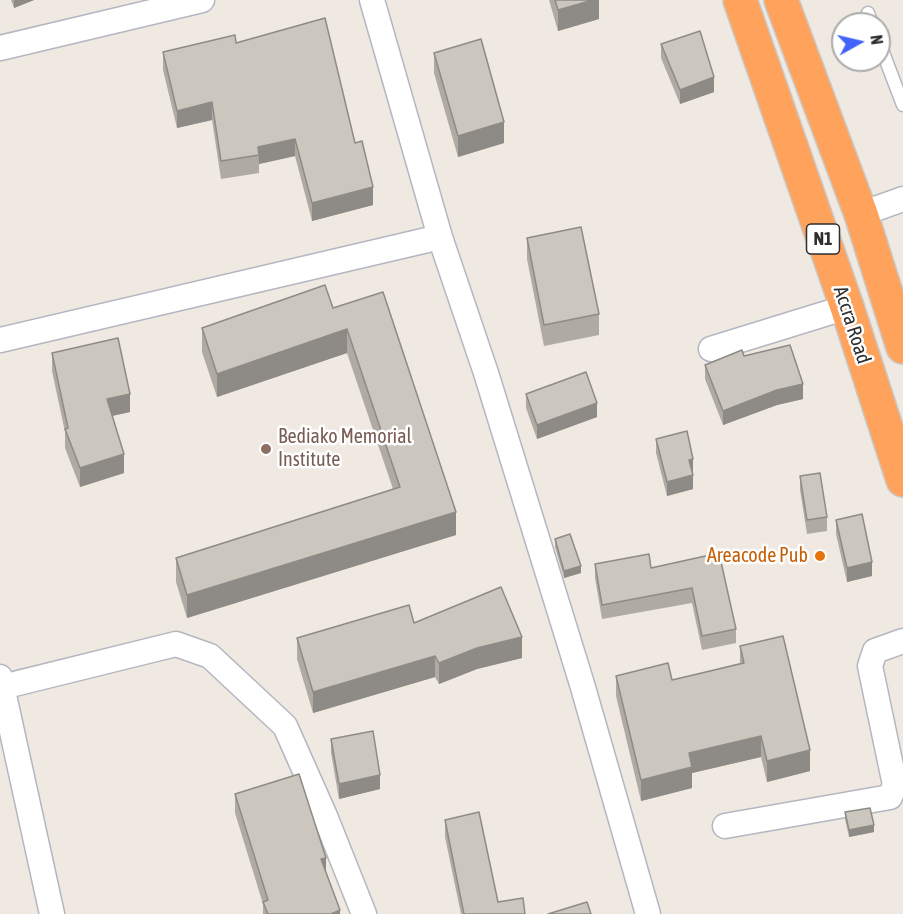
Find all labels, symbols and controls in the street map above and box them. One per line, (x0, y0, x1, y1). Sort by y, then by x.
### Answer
north arrow (831, 12, 891, 72)
text: N (867, 34, 886, 46)
road number: N1 (806, 224, 840, 254)
street label: Accra Road (828, 283, 876, 367)
place label: Bediako Memorial Institute (278, 425, 412, 472)
marker: Bediako Memorial Institute (259, 442, 273, 456)
place label: Areacode Pub (707, 544, 808, 568)
marker: Areacode Pub (813, 549, 827, 563)

